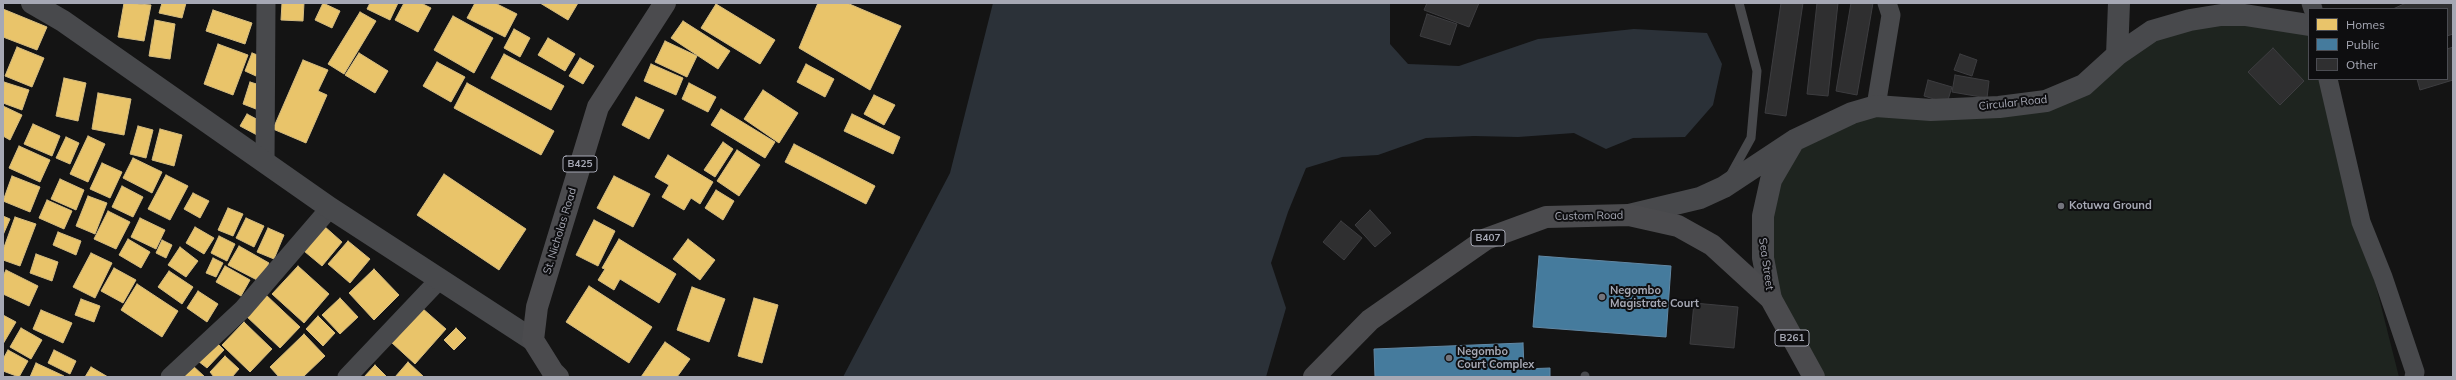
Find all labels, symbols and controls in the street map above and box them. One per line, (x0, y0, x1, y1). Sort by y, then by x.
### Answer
legend (2308, 8, 2448, 80)
text: Homes (2346, 17, 2385, 32)
text: Public (2346, 37, 2380, 52)
text: Other (2346, 57, 2377, 72)
street label: Circular Road (1978, 93, 2048, 113)
road number: B425 (563, 156, 597, 172)
street label: St. Nicholas Road (541, 186, 579, 276)
place label: Kotuwa Ground (2069, 199, 2152, 213)
marker: Kotuwa Ground (2056, 201, 2066, 211)
street label: Custom Road (1555, 209, 1623, 223)
road number: B407 (1471, 230, 1505, 246)
street label: Sea Street (1756, 237, 1776, 291)
place label: Negombo Magistrate Court (1610, 284, 1699, 310)
marker: Negombo Magistrate Court (1597, 292, 1607, 302)
road number: B261 (1775, 330, 1809, 346)
place label: Negombo Court Complex (1457, 345, 1534, 371)
marker: Negombo Court Complex (1444, 353, 1454, 363)

